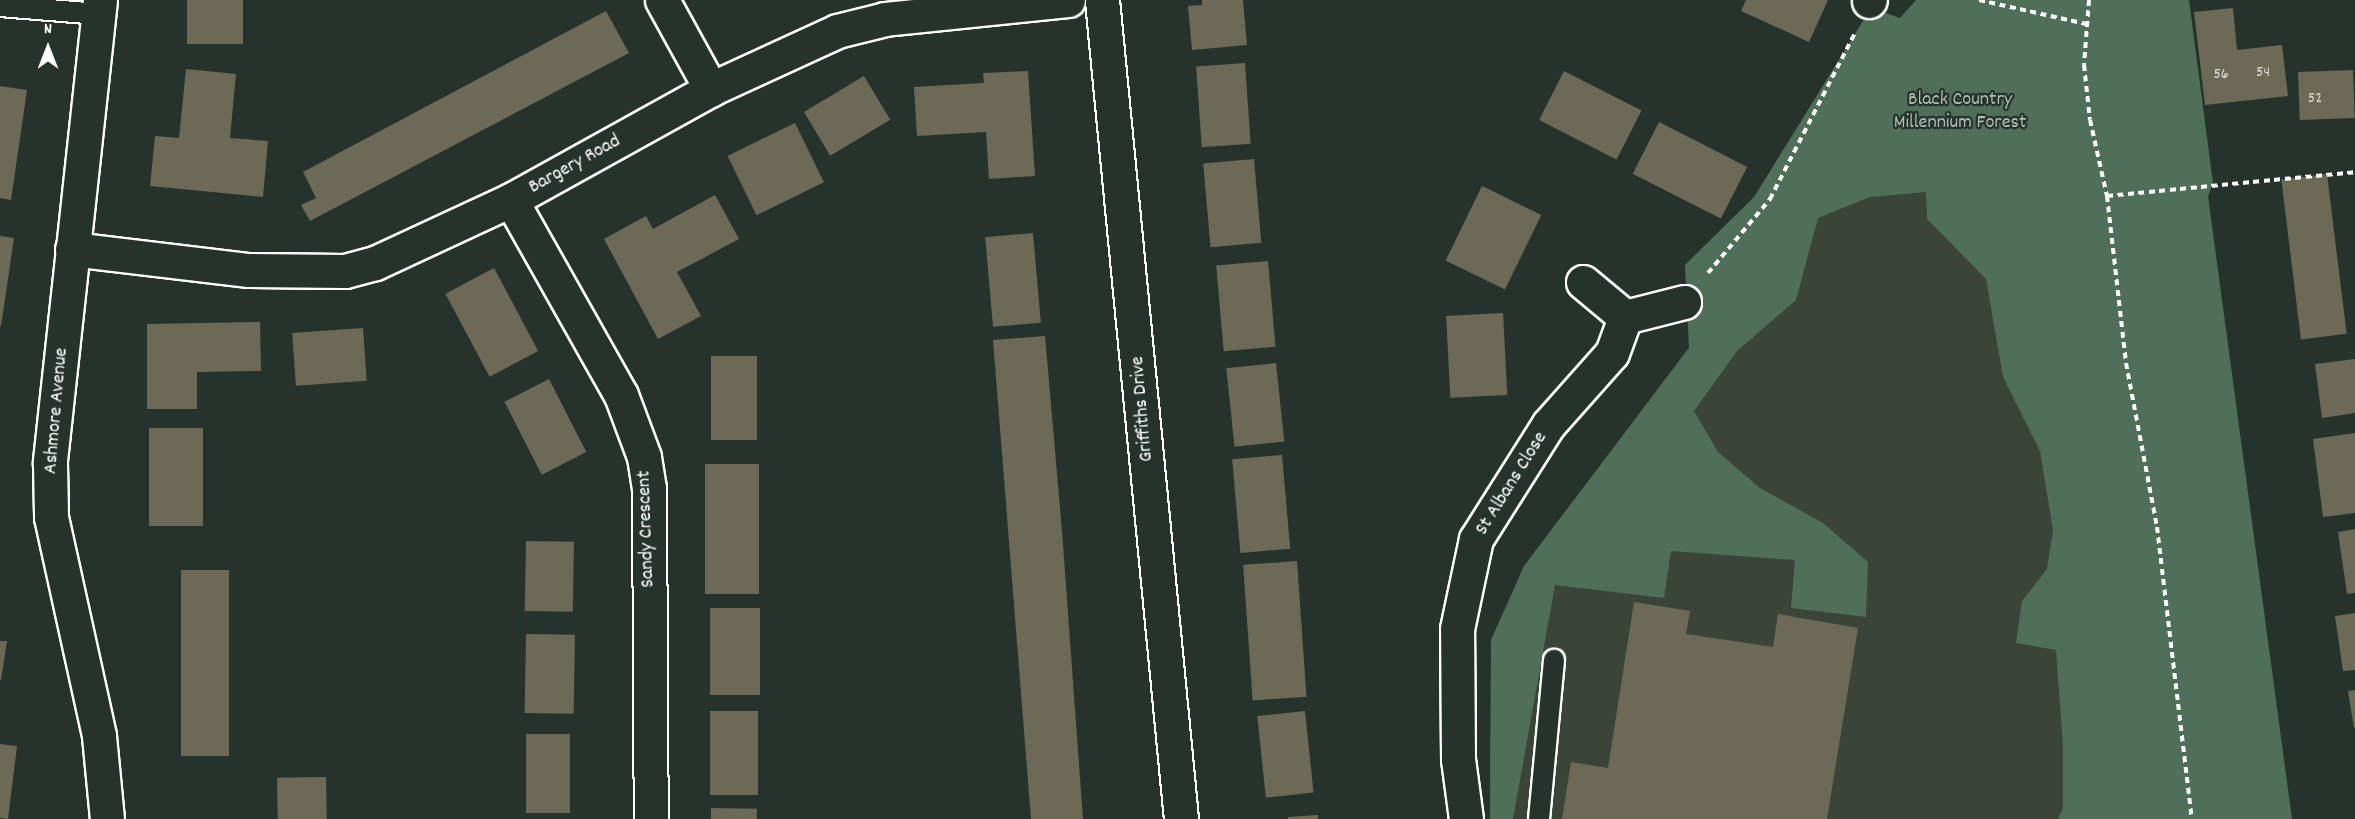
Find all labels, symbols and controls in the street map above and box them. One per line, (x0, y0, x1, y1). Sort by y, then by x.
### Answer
north arrow (18, 18, 78, 78)
text: N (44, 18, 52, 41)
house number: 54 (2256, 63, 2270, 83)
house number: 56 (2213, 65, 2229, 85)
park label: Black Country Millennium Forest (1894, 89, 2026, 136)
house number: 52 (2308, 89, 2322, 109)
street label: Bargery Road (525, 130, 625, 200)
street label: Ashmore Avenue (40, 347, 74, 475)
street label: Griffiths Drive (1126, 355, 1160, 463)
street label: St Albans Close (1471, 428, 1553, 540)
street label: Sandy Crescent (633, 470, 661, 588)

